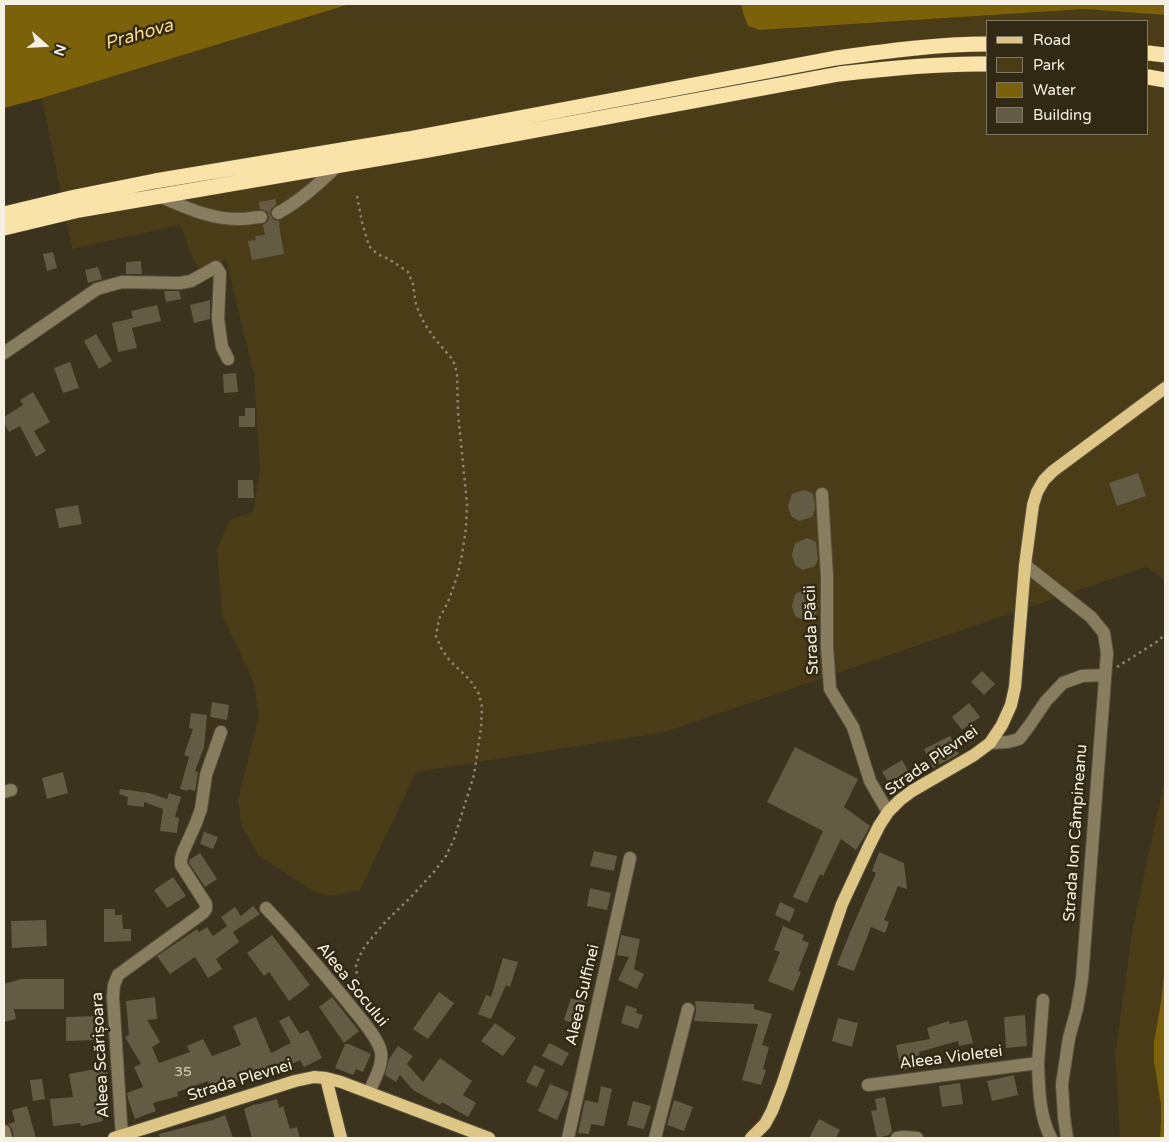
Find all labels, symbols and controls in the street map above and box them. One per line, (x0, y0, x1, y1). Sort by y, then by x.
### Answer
water label: Prahova (102, 15, 176, 55)
north arrow (20, 20, 70, 70)
legend (986, 20, 1149, 135)
text: Road (1033, 31, 1071, 49)
text: N (50, 42, 70, 58)
text: Park (1033, 56, 1065, 74)
text: Water (1033, 81, 1076, 99)
text: Building (1033, 106, 1092, 124)
street label: Strada Păcii (801, 585, 823, 675)
street label: Strada Plevnei (882, 722, 982, 800)
street label: Strada Ion Câmpineanu (1060, 744, 1092, 922)
street label: Aleea Socului (312, 939, 392, 1031)
street label: Aleea Sulfinei (562, 942, 604, 1048)
street label: Aleea Scărișoara (88, 992, 114, 1118)
street label: Aleea Violetei (898, 1042, 1004, 1074)
street label: Strada Plevnei (185, 1056, 295, 1106)
house number: 35 (174, 1064, 192, 1080)

